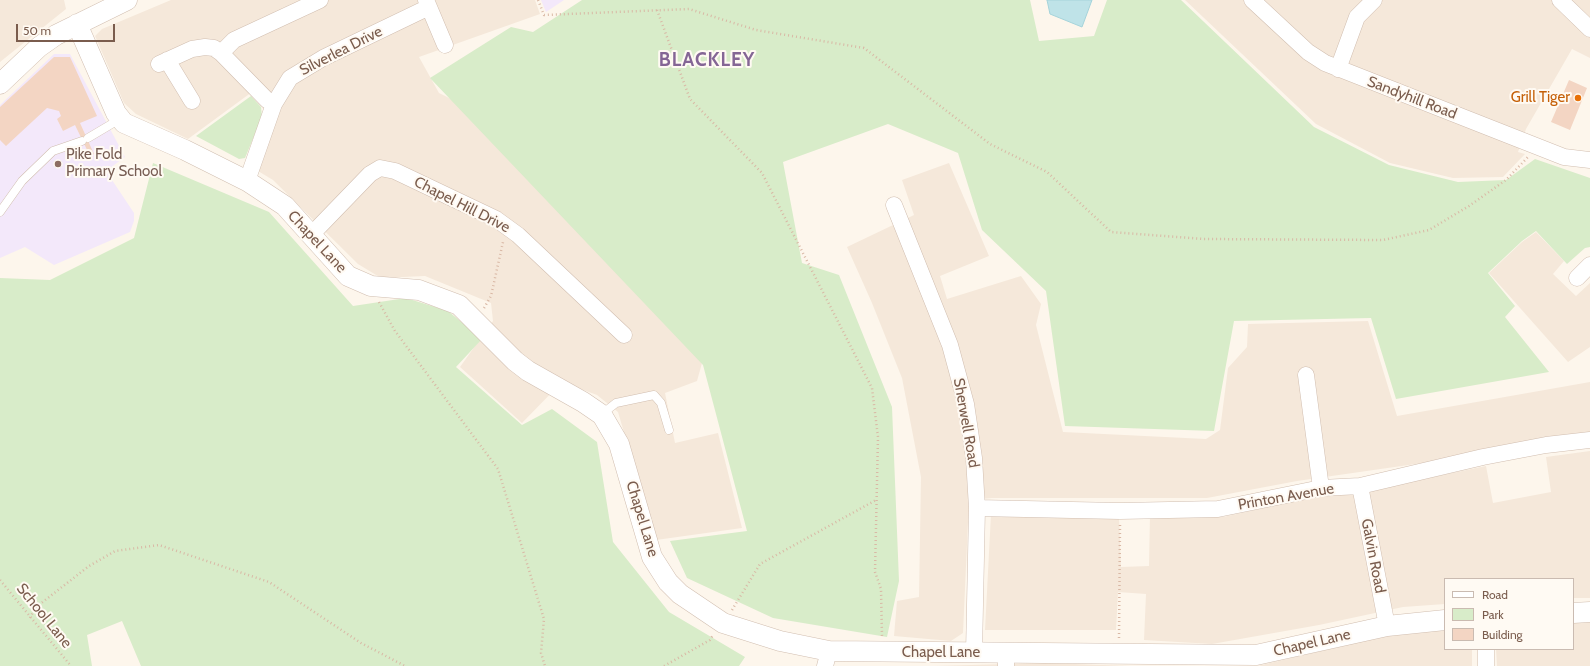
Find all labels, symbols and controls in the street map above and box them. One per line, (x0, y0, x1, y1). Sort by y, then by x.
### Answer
scale bar (18, 16, 117, 42)
street label: Silverlea Drive (297, 22, 385, 80)
text: 50 m (23, 23, 51, 38)
district label: BLACKLEY (659, 49, 755, 71)
street label: Sandyhill Road (1365, 73, 1459, 123)
place label: Grill Tiger (1511, 89, 1570, 107)
marker: Grill Tiger (1573, 93, 1583, 103)
place label: Pike Fold Primary School (66, 146, 162, 181)
marker: Pike Fold Primary School (53, 159, 63, 169)
street label: Chapel Hill Drive (411, 173, 513, 237)
street label: Chapel Lane (284, 207, 350, 277)
street label: Sherwell Road (949, 377, 983, 469)
street label: Chapel Lane (622, 479, 662, 559)
street label: Printon Avenue (1237, 480, 1335, 514)
street label: Galvin Road (1357, 517, 1389, 595)
legend (1444, 578, 1574, 650)
street label: School Lane (12, 580, 76, 652)
text: Road (1482, 587, 1508, 602)
text: Park (1482, 607, 1504, 622)
street label: Chapel Lane (1272, 625, 1352, 661)
text: Building (1482, 627, 1523, 642)
street label: Chapel Lane (902, 644, 980, 662)

